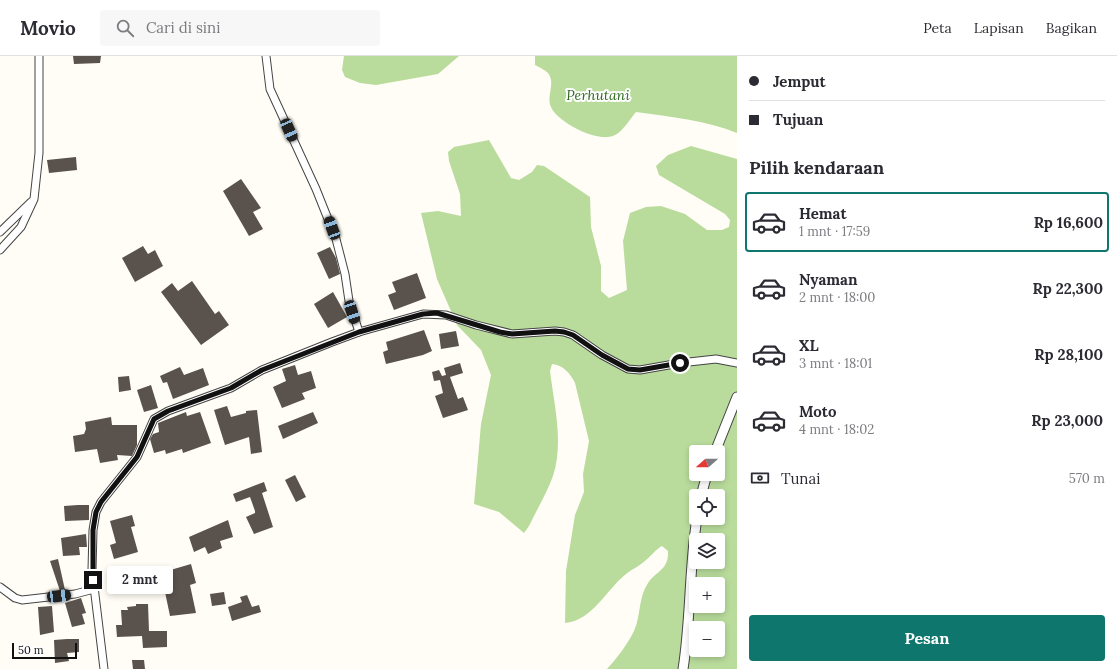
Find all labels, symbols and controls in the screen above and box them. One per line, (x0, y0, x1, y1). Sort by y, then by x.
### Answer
search box (100, 10, 380, 46)
text: Movio (20, 16, 76, 40)
icon: search (114, 17, 136, 39)
text: Cari di sini (146, 18, 220, 37)
text: Peta (923, 19, 952, 37)
text: Lapisan (974, 19, 1024, 37)
text: Bagikan (1046, 19, 1097, 37)
text: Jemput (773, 72, 826, 91)
park label: Perhutani (566, 86, 630, 104)
text: Tujuan (773, 110, 823, 129)
car (279, 117, 299, 143)
text: Pilih kendaraan (749, 156, 884, 179)
icon: car (751, 204, 787, 240)
text: Hemat (799, 204, 847, 223)
text: Rp 16,600 (1034, 213, 1103, 232)
car (322, 215, 342, 241)
text: 1 mnt · 17:59 (799, 223, 870, 240)
icon: car (751, 270, 787, 306)
text: Nyaman (799, 270, 858, 289)
text: Rp 22,300 (1033, 279, 1103, 298)
text: 2 mnt · 18:00 (799, 289, 875, 306)
car (343, 299, 361, 325)
icon: car (751, 336, 787, 372)
text: XL (799, 336, 819, 355)
text: Rp 28,100 (1034, 345, 1103, 364)
route start (671, 354, 689, 372)
text: 3 mnt · 18:01 (799, 355, 872, 372)
icon: car (751, 402, 787, 438)
text: Moto (799, 402, 836, 421)
text: Rp 23,000 (1031, 411, 1103, 430)
text: 4 mnt · 18:02 (799, 421, 874, 438)
north arrow (689, 445, 725, 481)
map controls (689, 445, 725, 657)
icon: cash (749, 467, 771, 489)
text: Tunai (781, 469, 820, 488)
text: 570 m (1069, 470, 1105, 487)
button: locate (689, 489, 725, 525)
button: layers (689, 533, 725, 569)
callout: 2 mnt (107, 566, 173, 594)
route end (84, 571, 102, 589)
text: 2 mnt (122, 571, 158, 588)
button: + (689, 577, 725, 613)
car (46, 589, 72, 603)
button: Pesan (749, 615, 1105, 661)
button: − (689, 621, 725, 657)
scale bar (12, 641, 77, 660)
text: 50 m (18, 643, 44, 657)

